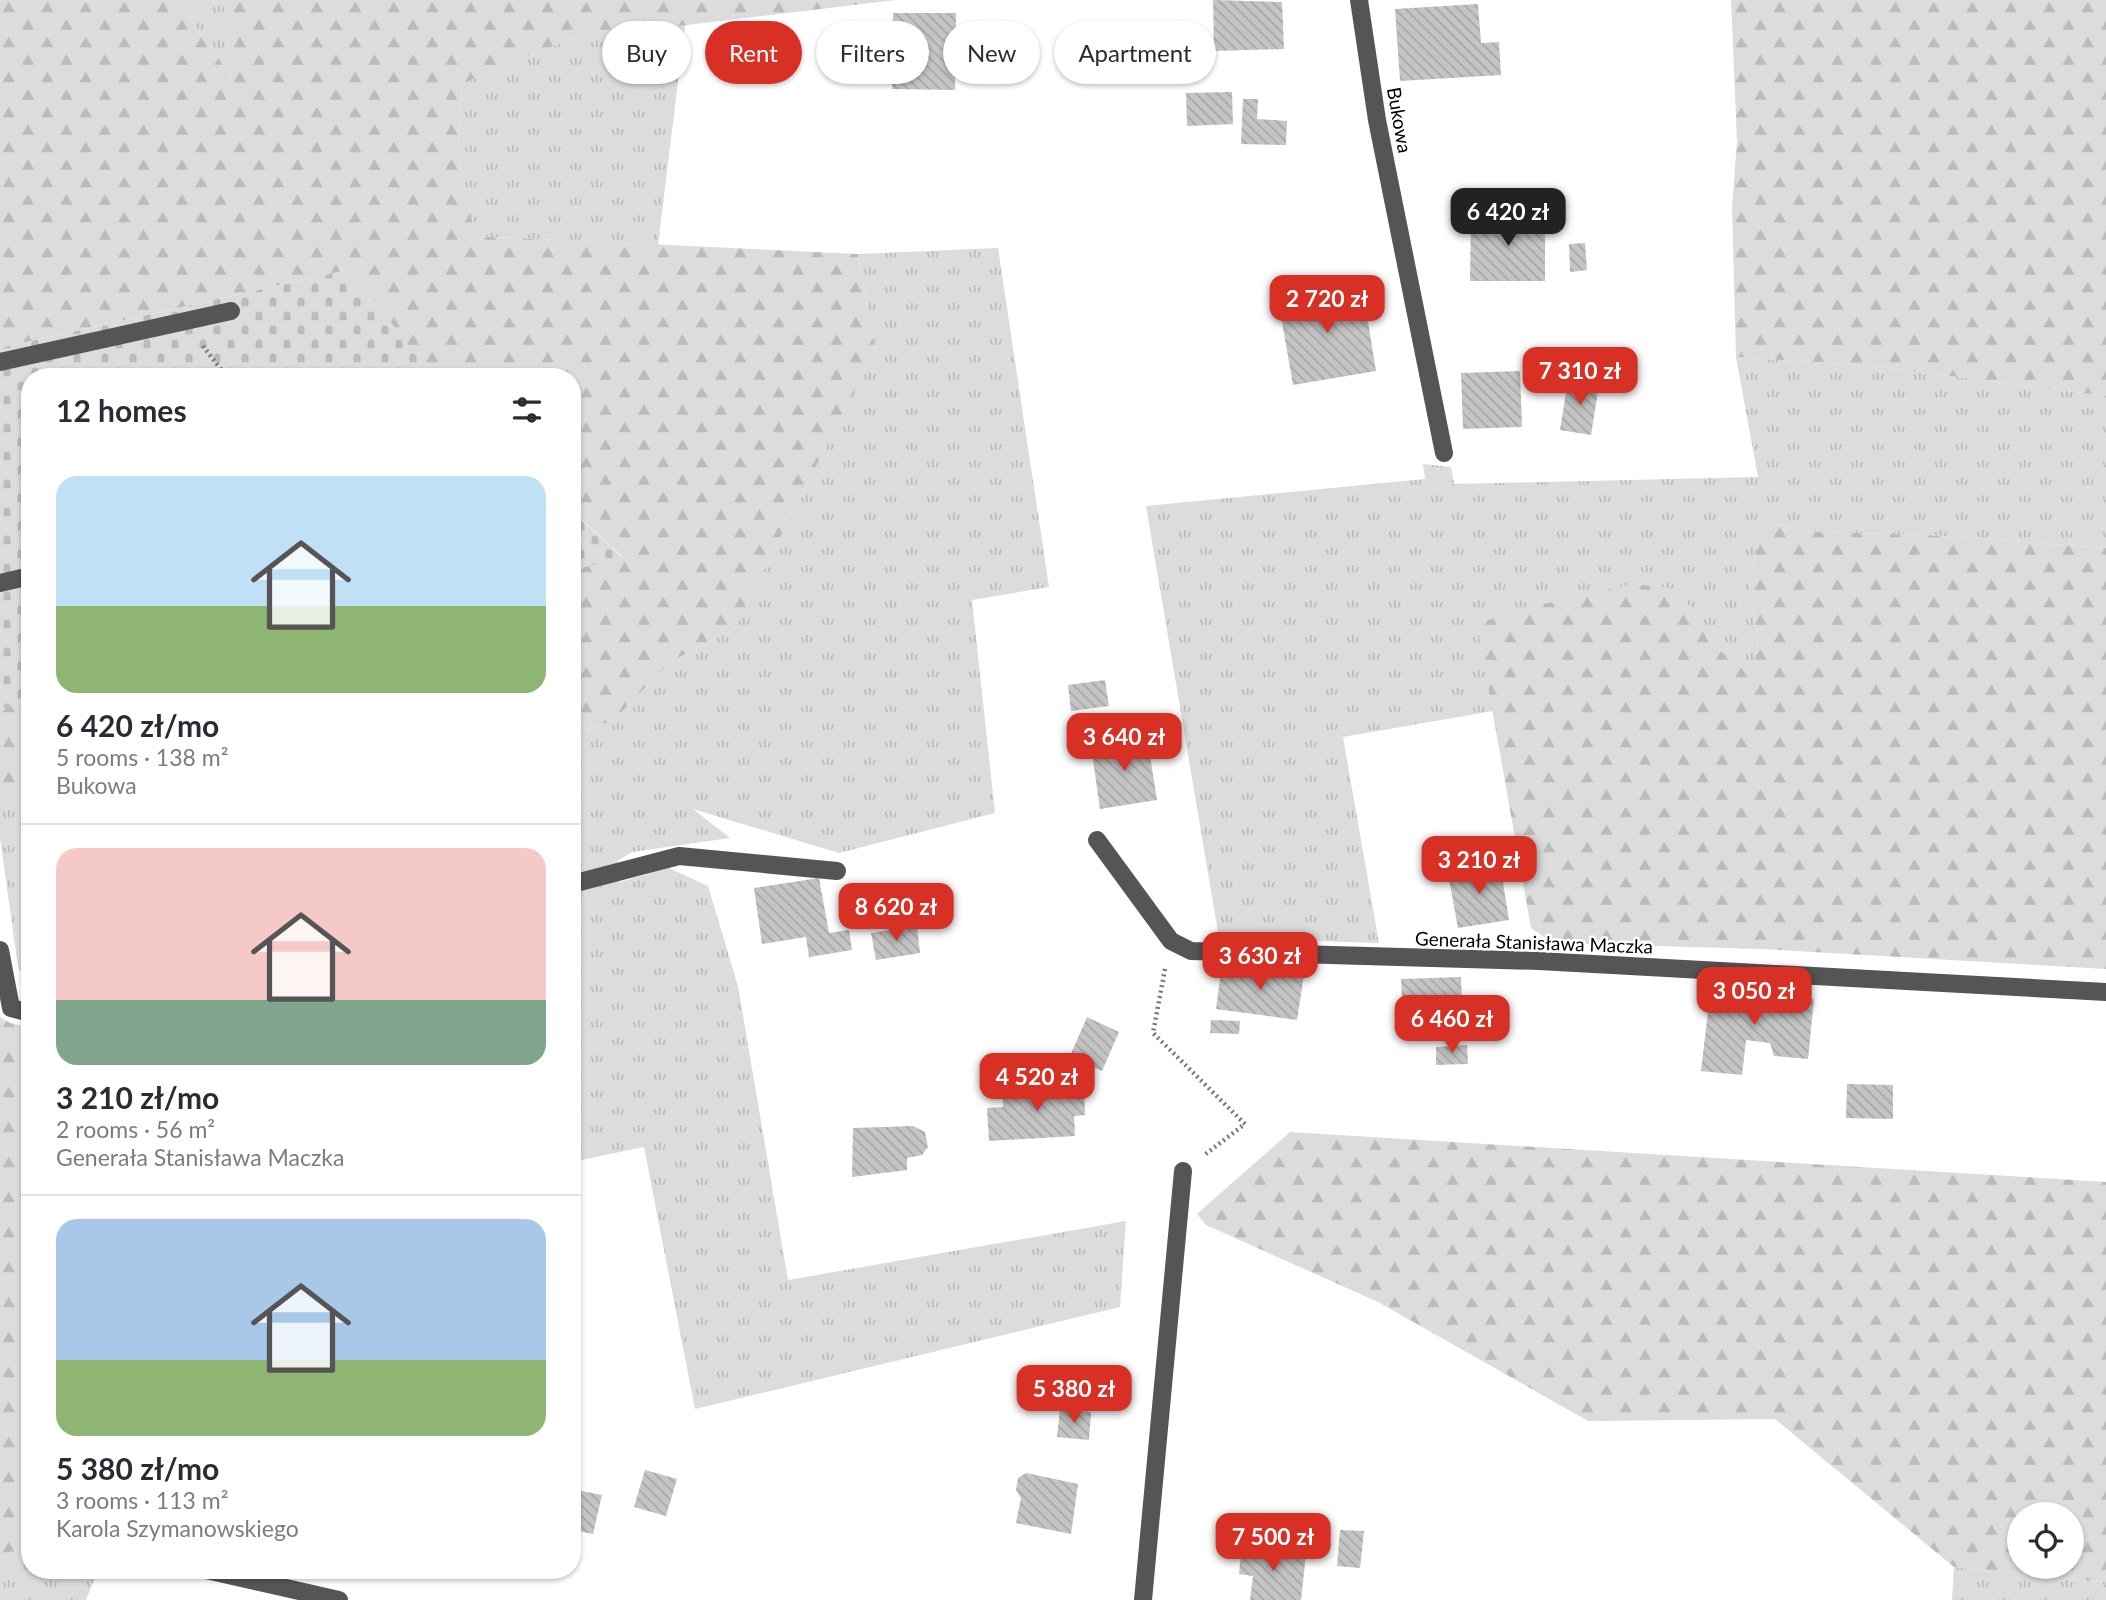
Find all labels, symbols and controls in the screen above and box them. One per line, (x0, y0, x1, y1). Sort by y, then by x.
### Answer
chip: Buy (602, 21, 691, 84)
chip: Rent (705, 21, 802, 84)
chip: Filters (816, 21, 929, 84)
chip: New (943, 21, 1040, 84)
chip: Apartment (1054, 21, 1216, 84)
street label: Bukowa (1383, 85, 1417, 155)
pin: 6 420 zł (1436, 188, 1580, 248)
text: 6 420 zł (1467, 197, 1549, 225)
pin: 2 720 zł (1255, 276, 1399, 335)
text: 2 720 zł (1286, 284, 1368, 312)
pin: 7 310 zł (1508, 348, 1652, 407)
text: 7 310 zł (1539, 356, 1621, 384)
icon: filters (508, 391, 546, 429)
text: 12 homes (56, 392, 187, 428)
icon: home (238, 522, 364, 648)
text: 6 420 zł/mo (56, 707, 219, 743)
pin: 3 640 zł (1052, 714, 1196, 773)
text: 3 640 zł (1083, 722, 1165, 750)
text: 5 rooms · 138 m² (56, 743, 228, 771)
text: Bukowa (56, 771, 137, 799)
pin: 3 210 zł (1407, 836, 1551, 896)
text: 3 210 zł (1438, 845, 1520, 873)
pin: 8 620 zł (824, 884, 968, 943)
text: 8 620 zł (855, 892, 937, 920)
icon: home (238, 894, 364, 1020)
street label: Generała Stanisława Maczka (1415, 926, 1653, 958)
pin: 3 630 zł (1188, 932, 1332, 992)
text: 3 630 zł (1219, 941, 1301, 969)
pin: 3 050 zł (1682, 968, 1826, 1027)
text: 3 050 zł (1713, 976, 1795, 1004)
pin: 6 460 zł (1380, 996, 1524, 1055)
text: 6 460 zł (1411, 1004, 1493, 1032)
pin: 4 520 zł (965, 1054, 1109, 1113)
text: 4 520 zł (996, 1062, 1078, 1090)
text: 3 210 zł/mo (56, 1079, 219, 1115)
text: 2 rooms · 56 m² (56, 1115, 215, 1143)
text: Generała Stanisława Maczka (56, 1143, 344, 1171)
icon: home (238, 1265, 364, 1391)
pin: 5 380 zł (1002, 1366, 1146, 1425)
text: 5 380 zł (1033, 1374, 1115, 1402)
text: 5 380 zł/mo (56, 1450, 219, 1486)
text: 3 rooms · 113 m² (56, 1486, 228, 1514)
map controls (2007, 1502, 2084, 1579)
button: locate (2007, 1502, 2084, 1579)
text: Karola Szymanowskiego (56, 1514, 299, 1542)
pin: 7 500 zł (1201, 1514, 1345, 1573)
text: 7 500 zł (1232, 1522, 1314, 1550)

